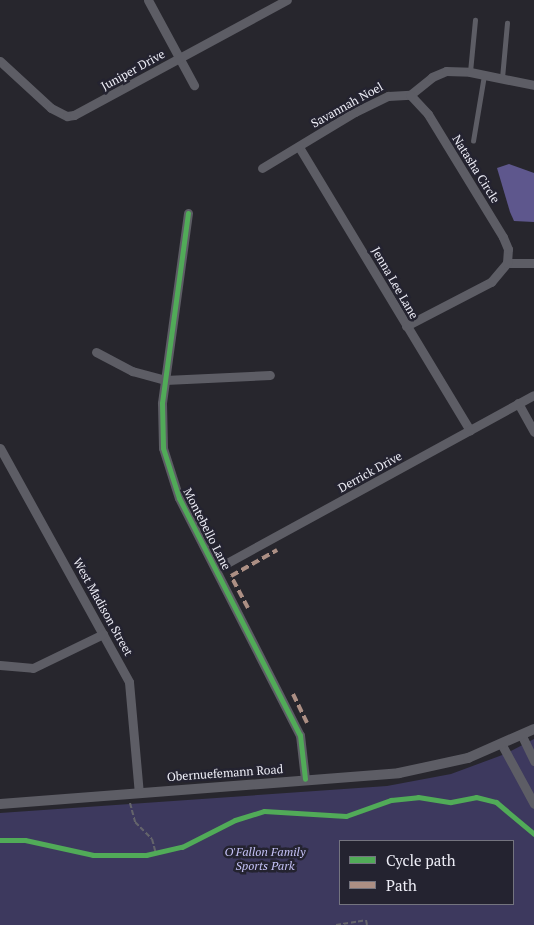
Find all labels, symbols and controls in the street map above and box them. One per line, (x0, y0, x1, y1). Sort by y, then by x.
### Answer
street label: Juniper Drive (99, 47, 167, 93)
street label: Savannah Noel (309, 79, 385, 131)
street label: Natasha Circle (449, 132, 503, 206)
street label: Jenna Lee Lane (369, 244, 421, 322)
street label: Derrick Drive (336, 449, 404, 495)
street label: Montebello Lane (180, 486, 234, 572)
street label: West Madison Street (70, 556, 136, 658)
street label: Obernuefemann Road (166, 762, 284, 784)
legend (339, 840, 514, 905)
park label: O'Fallon Family Sports Park (225, 845, 305, 873)
text: Cycle path (386, 850, 456, 870)
text: Path (386, 875, 417, 895)

